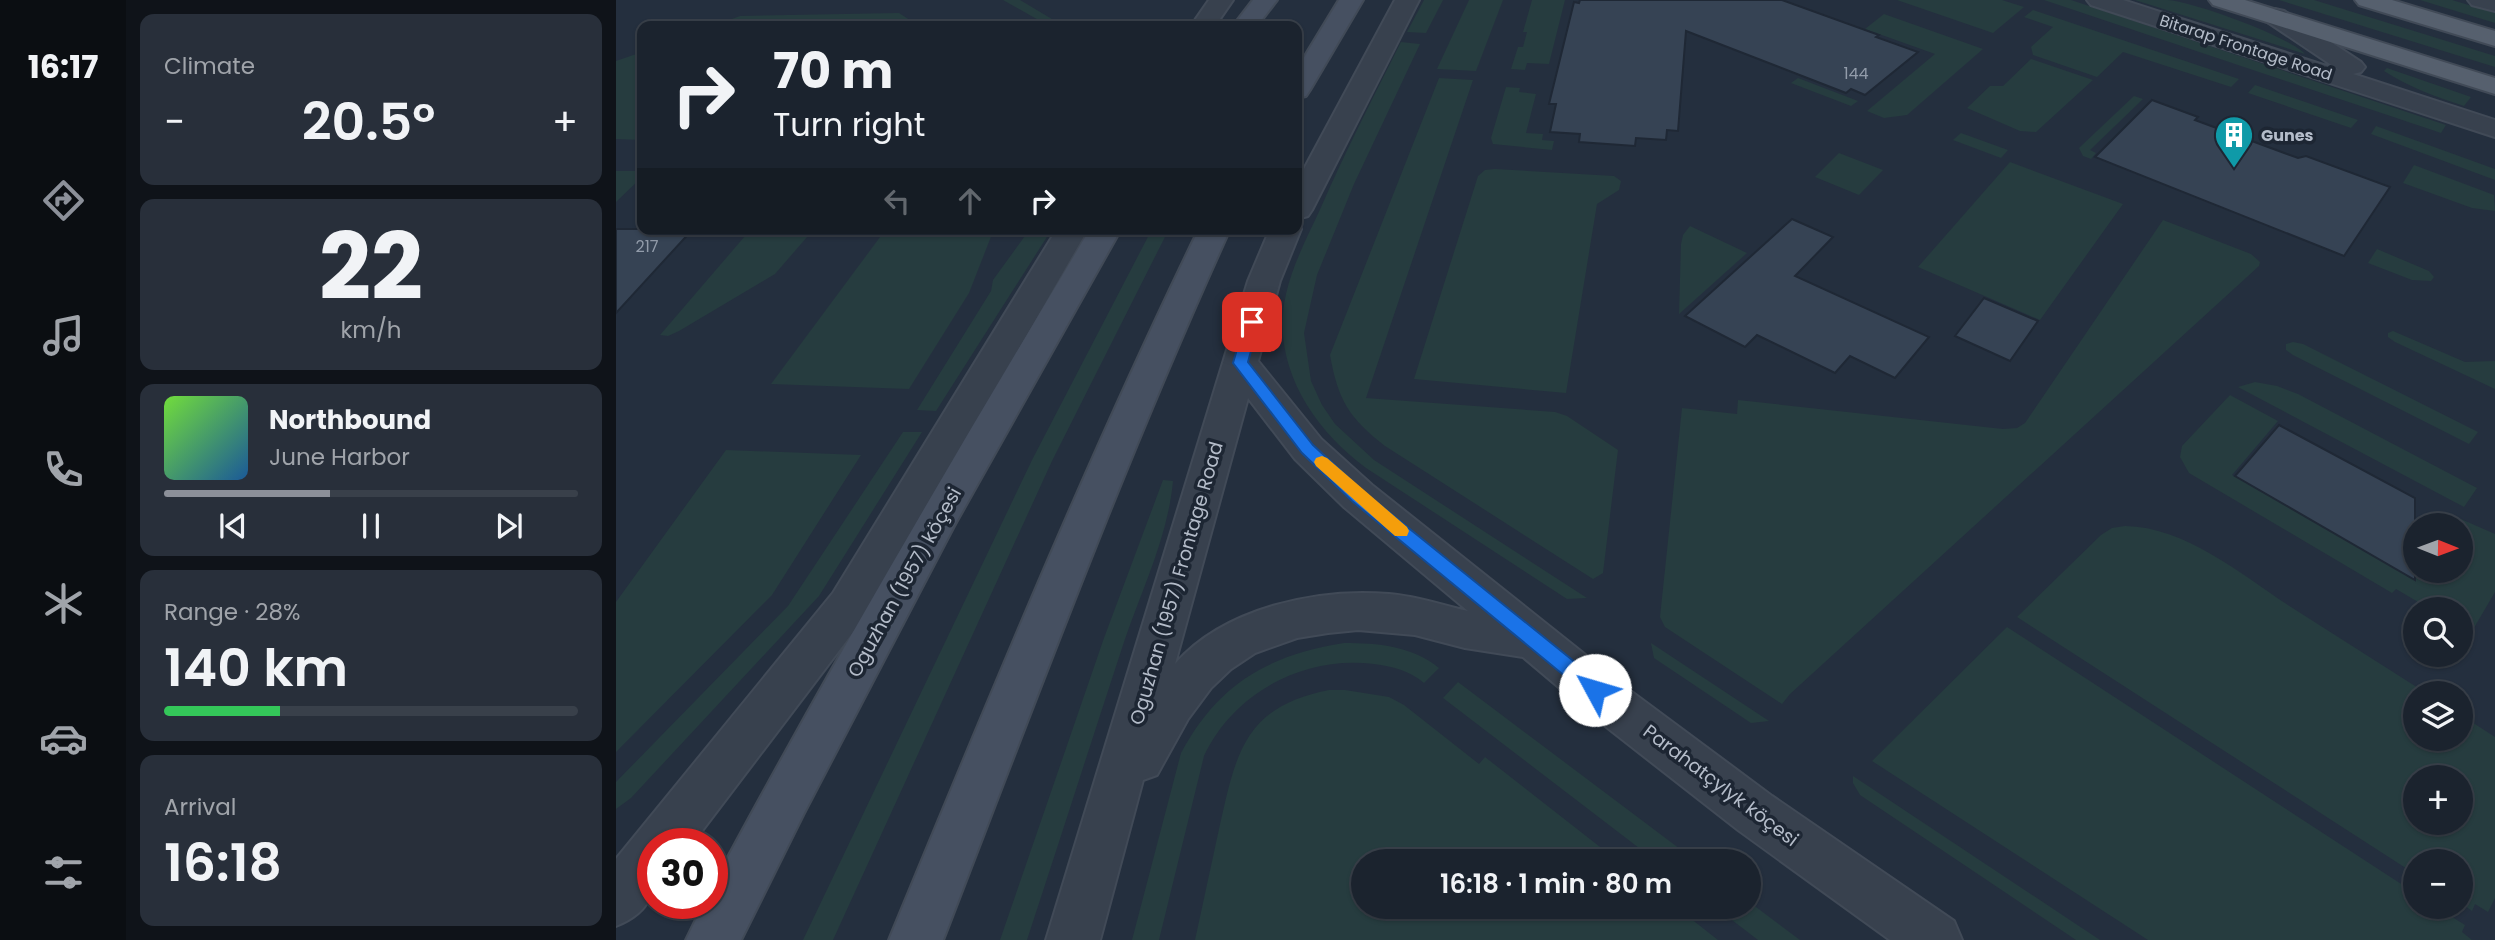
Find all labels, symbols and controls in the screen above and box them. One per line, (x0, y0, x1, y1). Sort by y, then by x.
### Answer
street label: Bitarap Frontage Road (2157, 9, 2335, 86)
text: 70 m (773, 37, 893, 105)
text: 16:17 (28, 44, 98, 89)
icon: right (658, 49, 749, 140)
text: Climate (164, 50, 255, 82)
house number: 144 (1843, 62, 1869, 85)
text: 20.5° (302, 85, 435, 158)
text: − (164, 95, 185, 148)
text: + (552, 95, 578, 148)
text: Turn right (773, 102, 925, 147)
building icon: Gunes (2213, 114, 2255, 169)
place label: Gunes (2261, 124, 2314, 147)
icon: directions (39, 176, 88, 225)
icon: left (878, 182, 916, 220)
icon: ahead (951, 182, 989, 220)
icon: right (1024, 182, 1062, 220)
text: 22 (319, 203, 423, 331)
house number: 217 (635, 235, 659, 258)
pin (1222, 292, 1282, 352)
icon: arrive (1233, 303, 1271, 341)
icon: music (39, 311, 88, 360)
text: km/h (340, 314, 402, 346)
text: Northbound (269, 402, 431, 438)
street label: Oguzhan (1957) Frontage Road (1123, 438, 1230, 728)
text: June Harbor (269, 441, 410, 473)
icon: phone (39, 445, 88, 494)
street label: Oguzhan (1957) köçesi (841, 482, 968, 682)
icon: previous (214, 507, 252, 545)
icon: pause (352, 507, 390, 545)
icon: next (490, 507, 528, 545)
north arrow (2403, 513, 2473, 583)
map controls (2403, 513, 2473, 919)
icon: climate (39, 579, 88, 628)
text: Range · 28% (164, 596, 300, 628)
button: search (2403, 597, 2473, 667)
text: 140 km (164, 631, 348, 704)
position arrow (1558, 653, 1632, 727)
button: layers (2403, 681, 2473, 751)
icon: car (39, 714, 88, 763)
street label: Parahatçylyk köçesi (1637, 718, 1804, 853)
button: + (2403, 765, 2473, 835)
text: Arrival (164, 791, 236, 823)
text: 16:18 (164, 826, 282, 899)
speed limit sign: 30 (637, 828, 728, 919)
icon: filters (39, 848, 88, 897)
button: − (2403, 849, 2473, 919)
text: 16:18 · 1 min · 80 m (1440, 866, 1672, 902)

